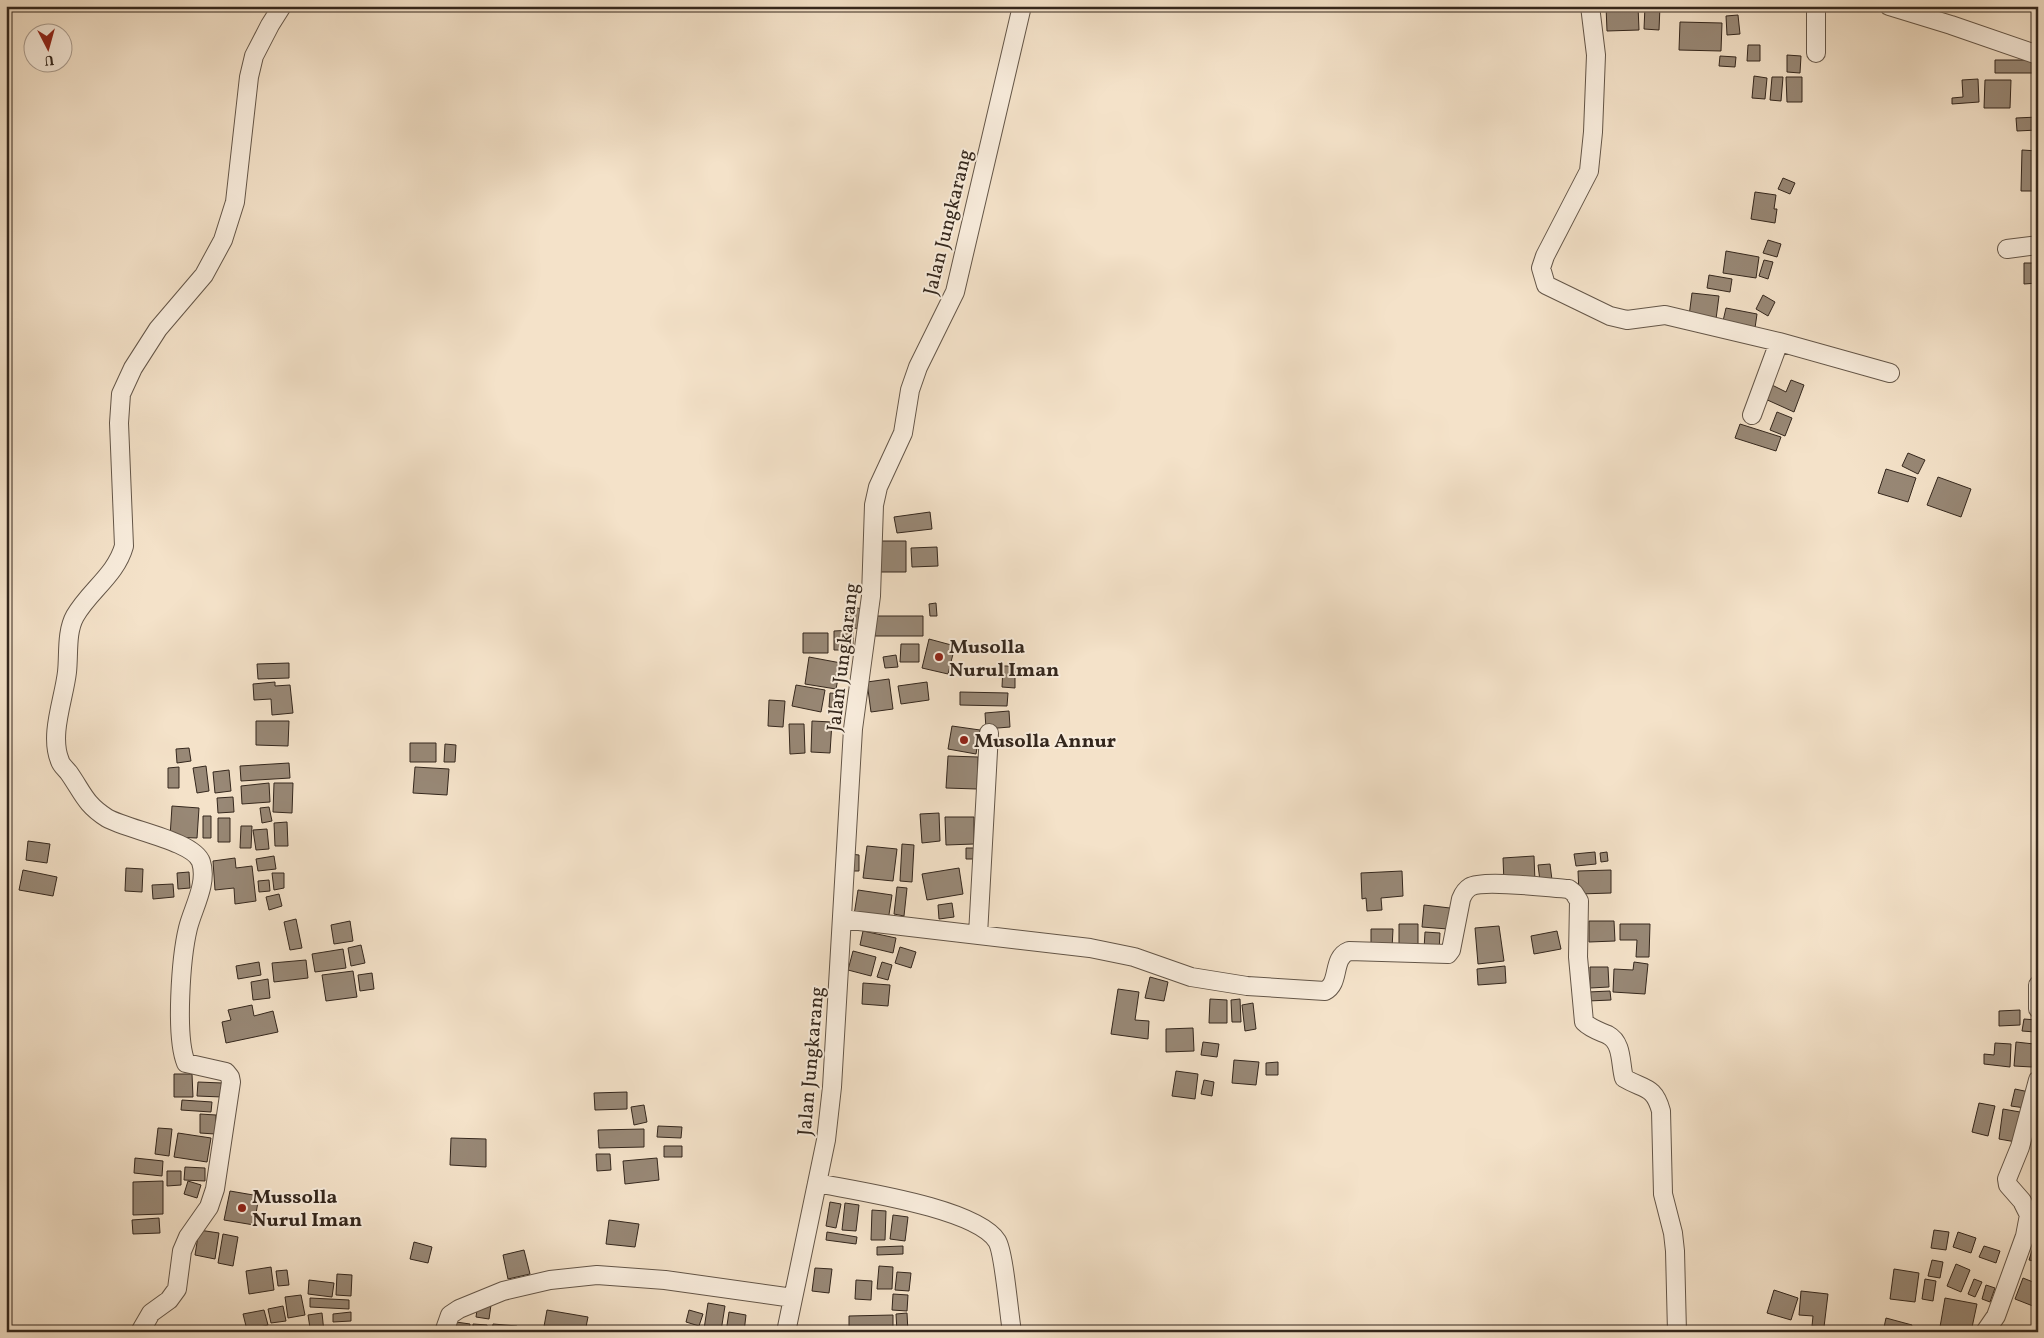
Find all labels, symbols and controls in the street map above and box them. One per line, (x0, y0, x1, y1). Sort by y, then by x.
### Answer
north arrow (22, 22, 72, 72)
text: U (43, 49, 55, 69)
street label: Jalan Jungkarang (917, 146, 981, 299)
street label: Jalan Jungkarang (821, 581, 867, 733)
place label: Musolla Nurul Iman (949, 634, 1059, 685)
marker: Musolla Nurul Iman (933, 651, 945, 663)
place label: Musolla Annur (974, 728, 1117, 756)
marker: Musolla Annur (958, 734, 970, 746)
street label: Jalan Jungkarang (792, 985, 832, 1137)
place label: Mussolla Nurul Iman (252, 1184, 362, 1235)
marker: Mussolla Nurul Iman (236, 1202, 248, 1214)

